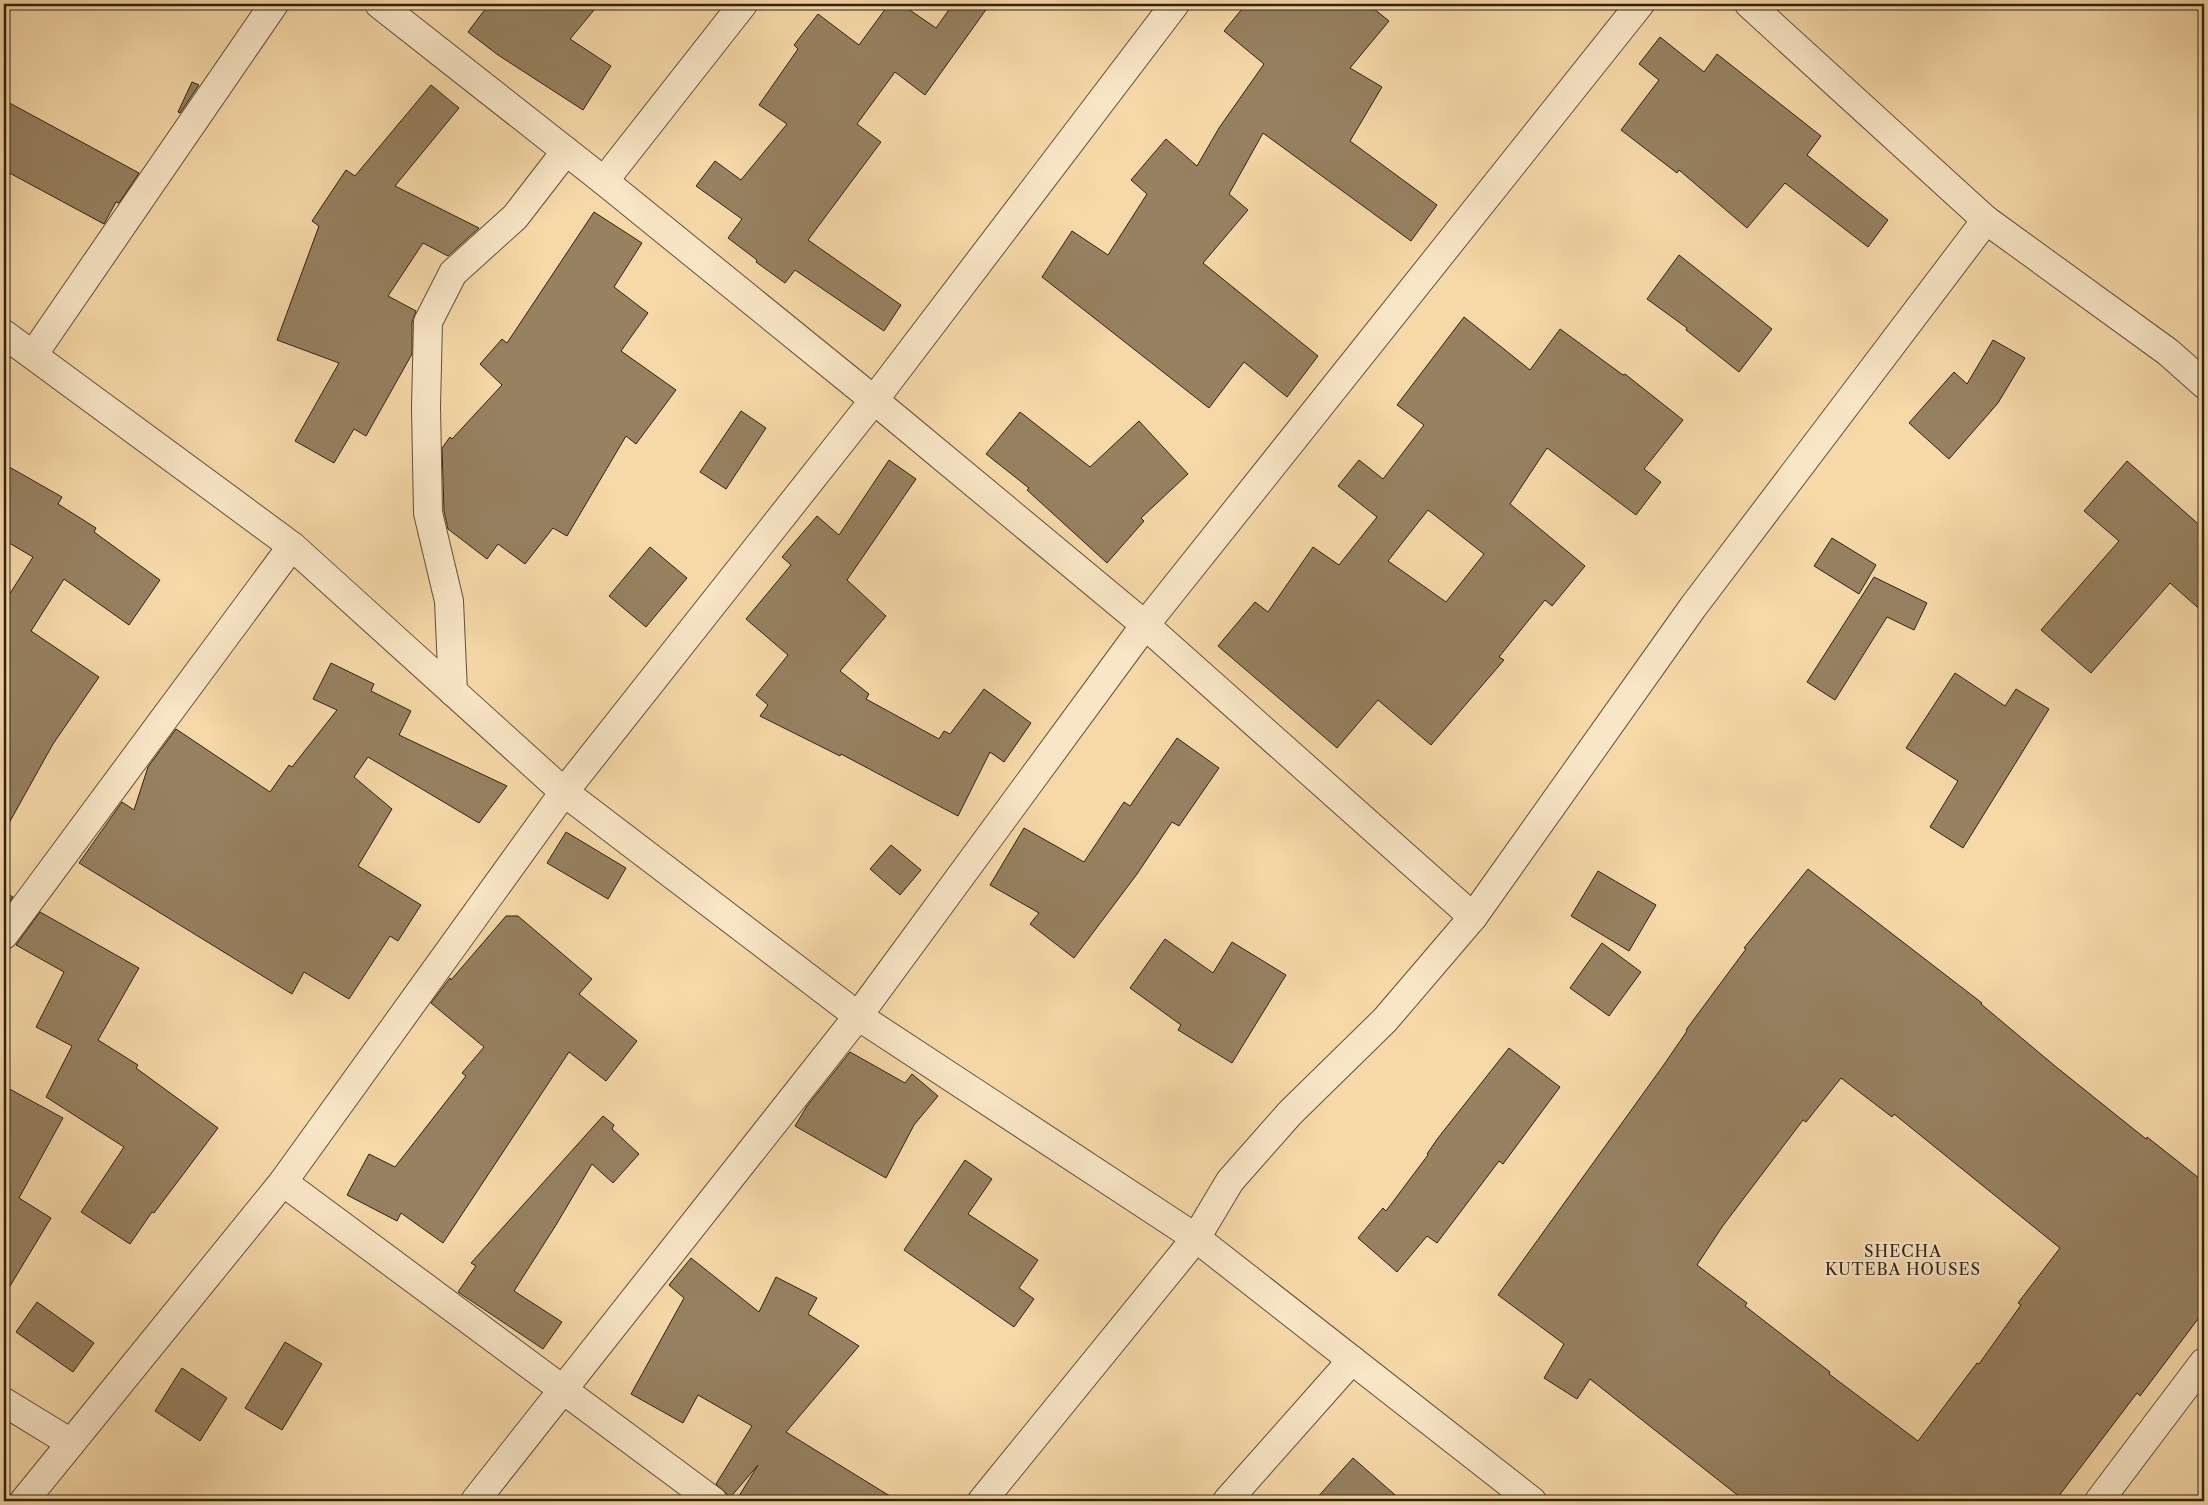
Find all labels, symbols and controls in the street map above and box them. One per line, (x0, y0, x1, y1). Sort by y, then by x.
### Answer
district label: SHECHA KUTEBA HOUSES (1825, 1241, 1981, 1279)

